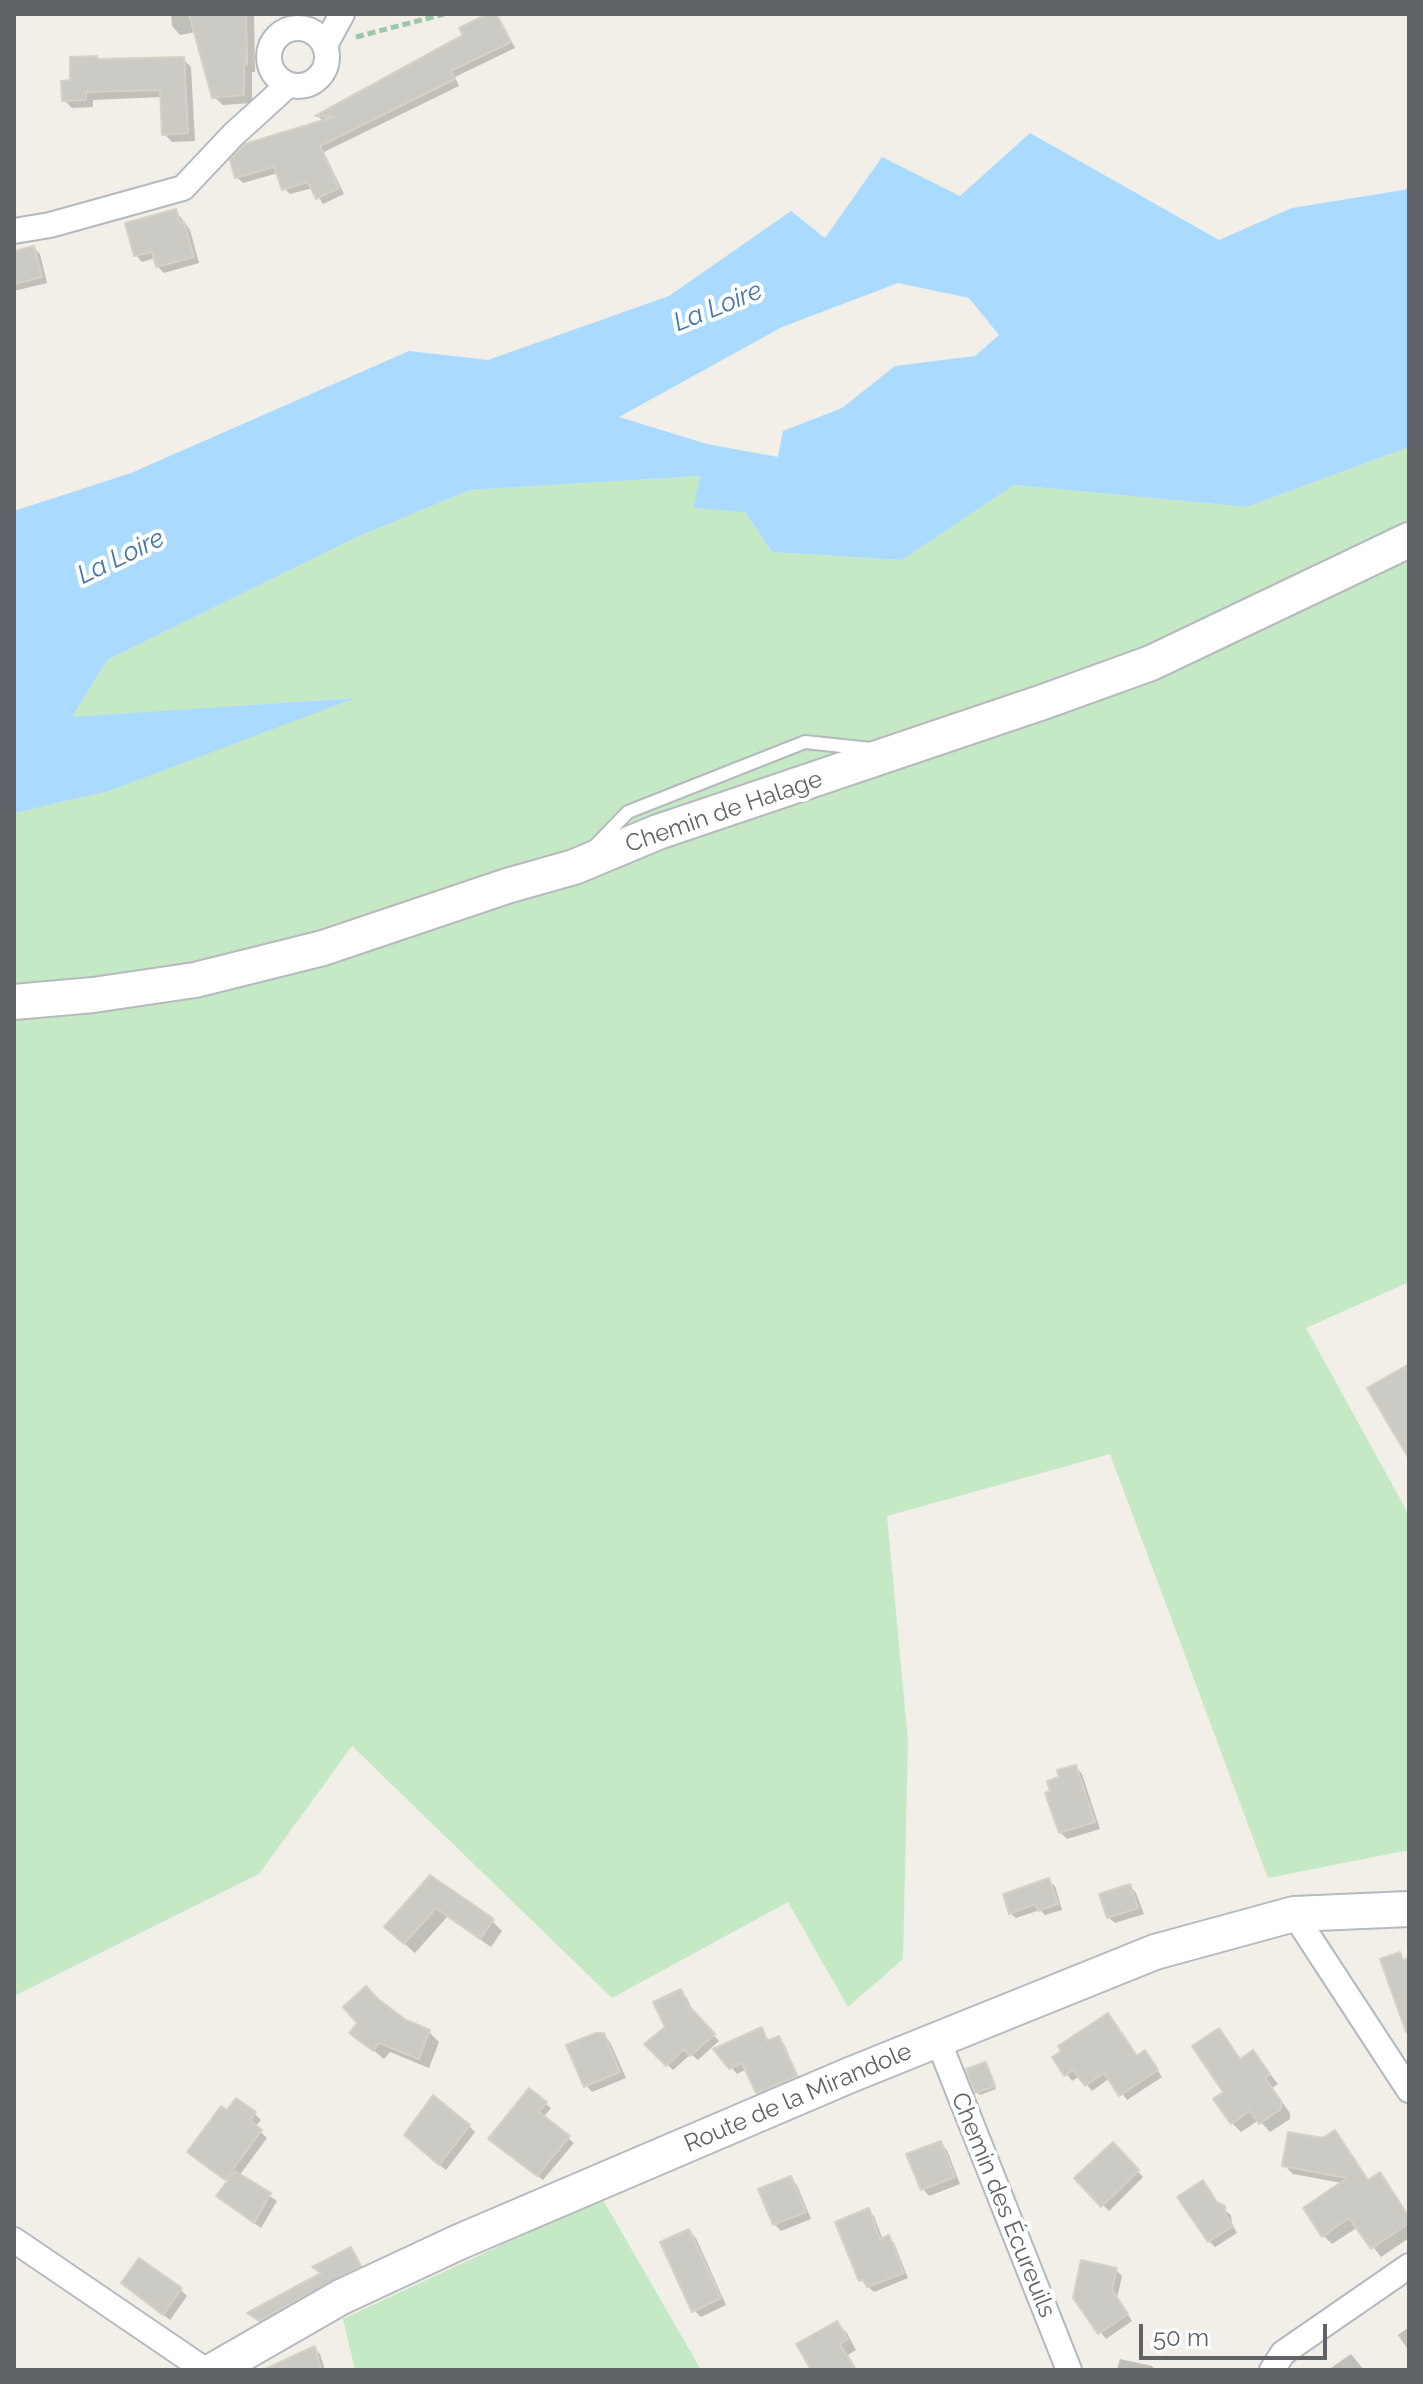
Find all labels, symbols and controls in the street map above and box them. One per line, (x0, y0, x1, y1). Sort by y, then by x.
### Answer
water label: La Loire (669, 275, 767, 339)
water label: La Loire (73, 523, 169, 591)
street label: Chemin de Halage (622, 765, 826, 859)
street label: Route de la Mirandole (680, 2037, 916, 2159)
street label: Chemin des Écureuils (945, 2088, 1061, 2322)
scale bar (1143, 2308, 1331, 2358)
text: 50 m (1153, 2323, 1209, 2352)

